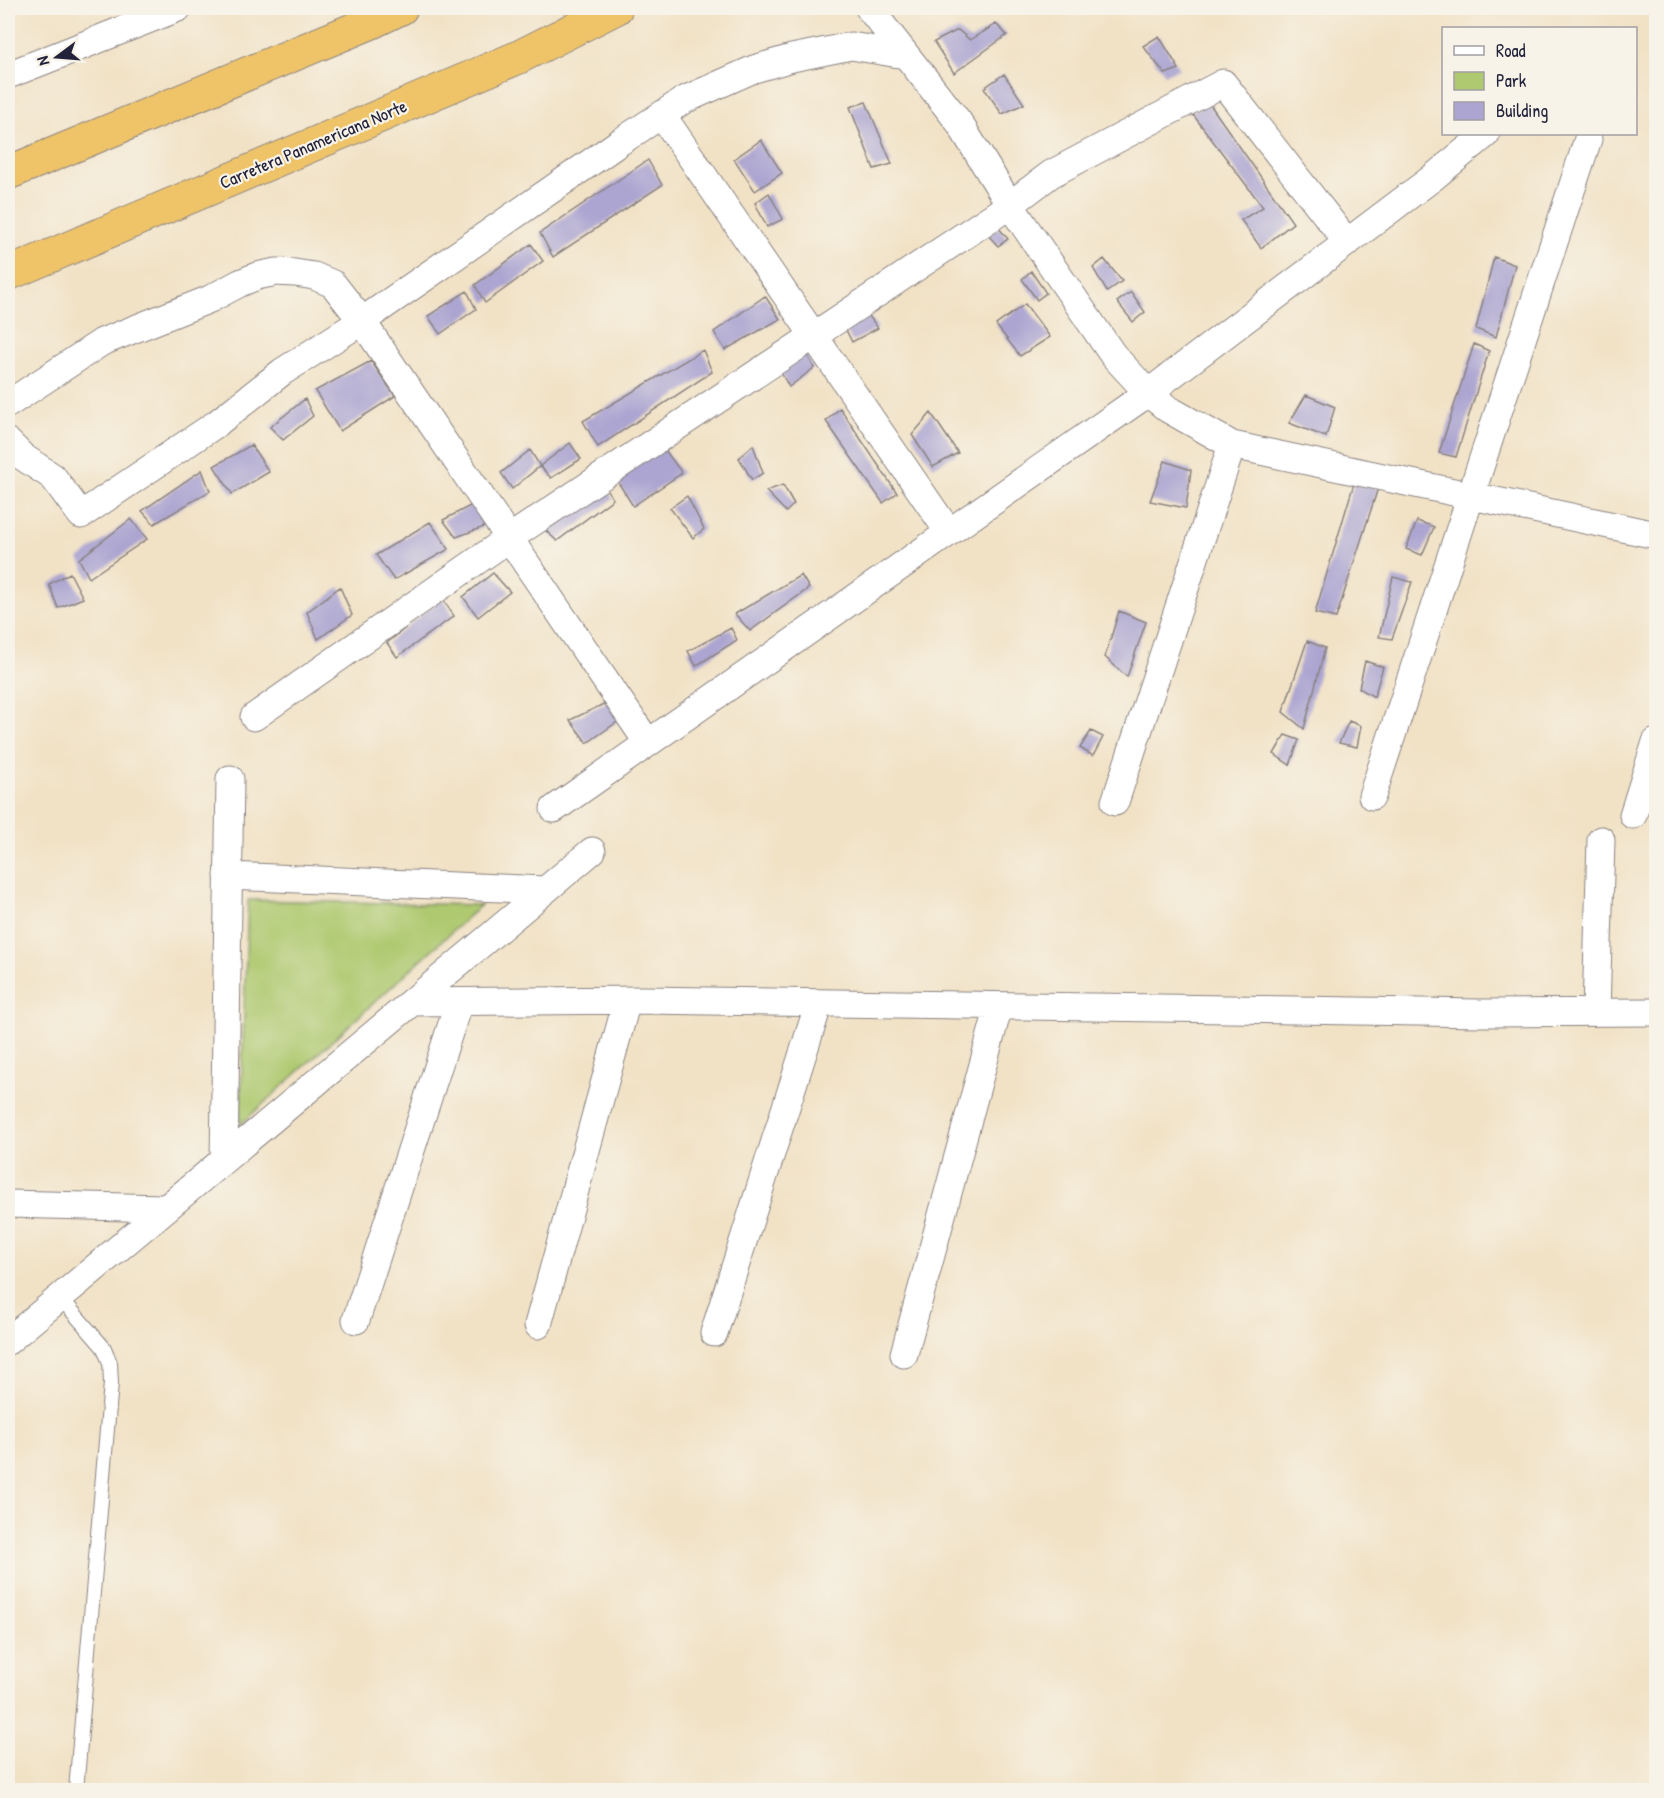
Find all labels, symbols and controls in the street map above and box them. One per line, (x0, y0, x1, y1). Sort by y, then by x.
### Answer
north arrow (27, 27, 87, 87)
legend (1442, 27, 1637, 135)
text: Road (1496, 38, 1526, 63)
text: N (31, 54, 54, 68)
text: Park (1496, 68, 1527, 93)
street label: Carretera Panamericana Norte (216, 93, 410, 195)
text: Building (1496, 98, 1548, 123)

